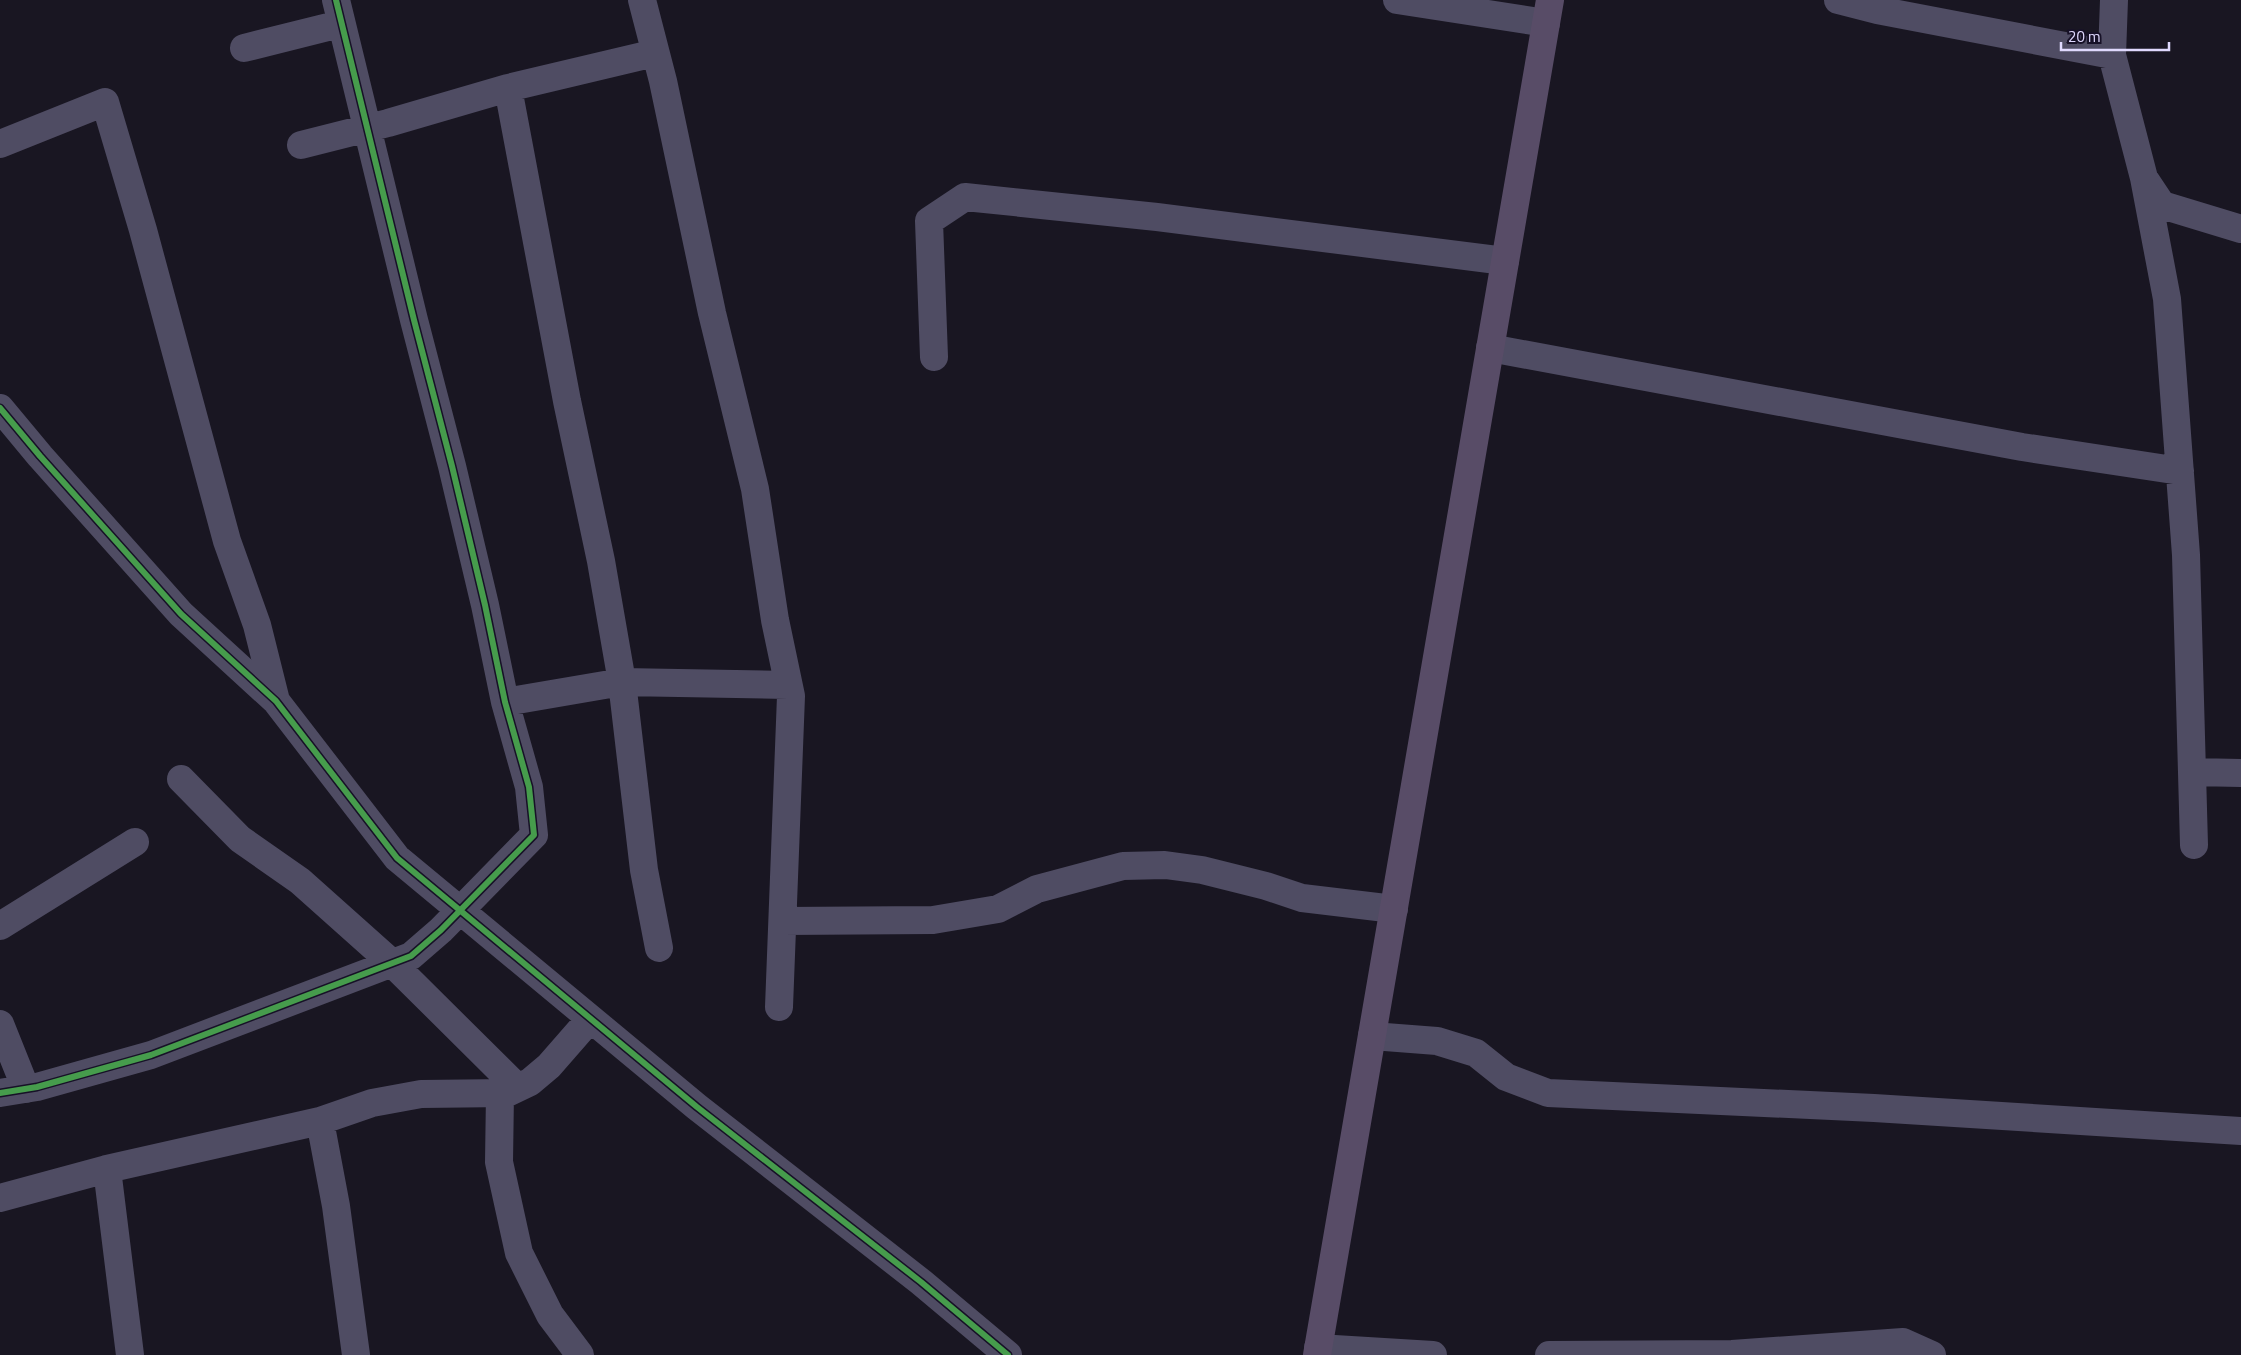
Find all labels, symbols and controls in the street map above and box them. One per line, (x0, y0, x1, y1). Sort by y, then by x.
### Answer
scale bar (2061, 20, 2168, 52)
text: 20 m (2068, 25, 2101, 48)

